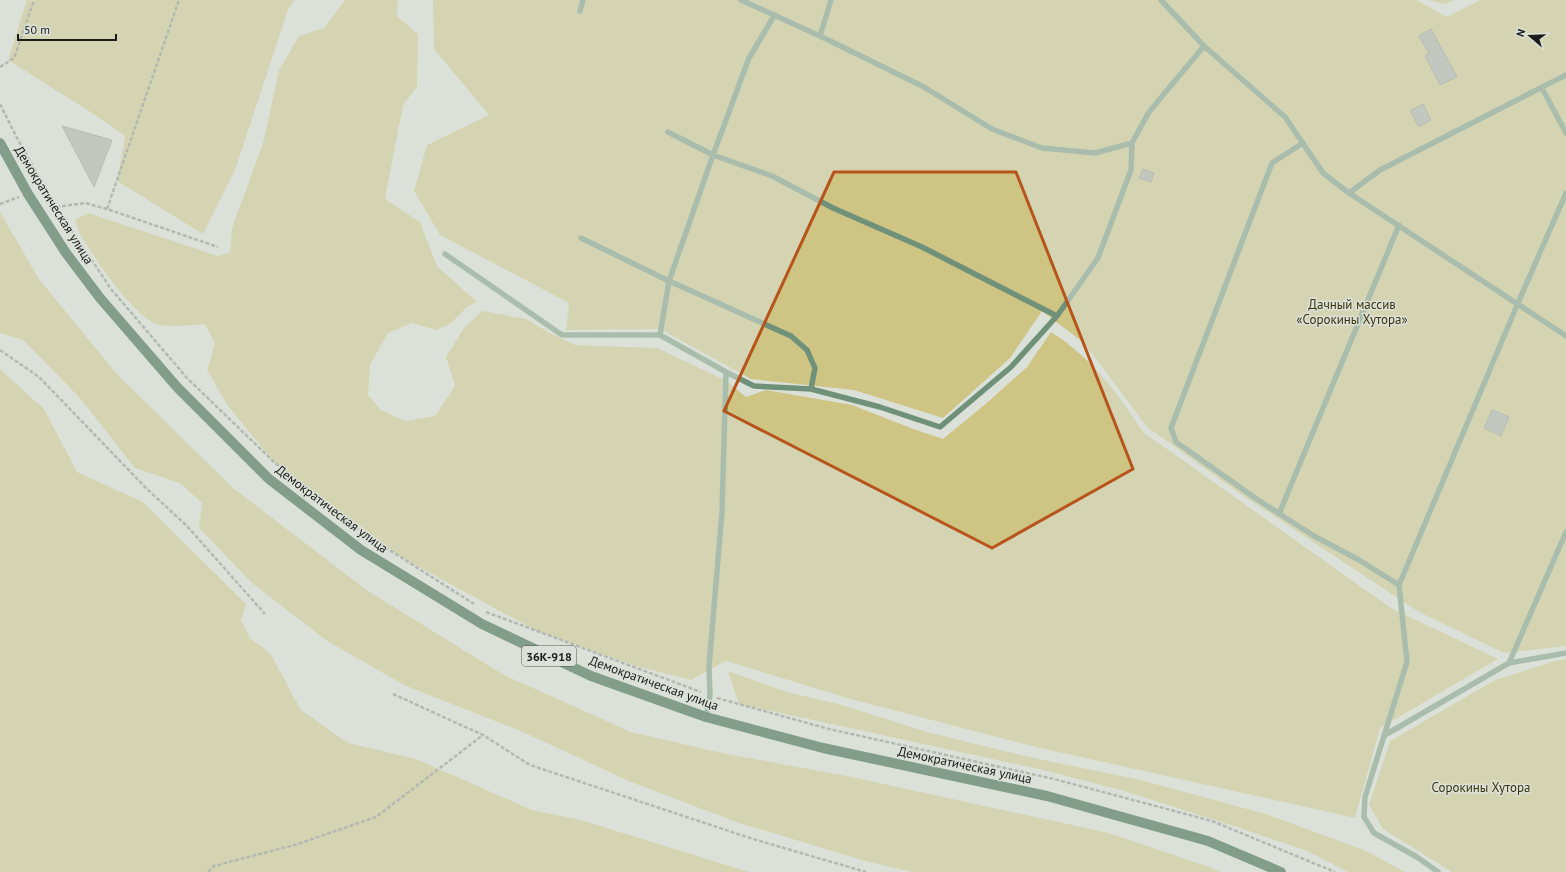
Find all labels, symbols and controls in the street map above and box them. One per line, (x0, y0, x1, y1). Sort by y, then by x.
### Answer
scale bar (18, 16, 116, 42)
north arrow (1510, 16, 1550, 56)
text: 50 m (24, 22, 50, 37)
text: N (1513, 27, 1528, 38)
street label: Демократическая улица (11, 143, 97, 267)
park label: Дачный массив «Сорокины Хутора» (1296, 296, 1408, 328)
street label: Демократическая улица (272, 461, 392, 557)
road number: 36К-918 (522, 646, 576, 666)
street label: Демократическая улица (587, 652, 721, 714)
street label: Демократическая улица (897, 743, 1033, 787)
park label: Сорокины Хутора (1432, 779, 1530, 796)

